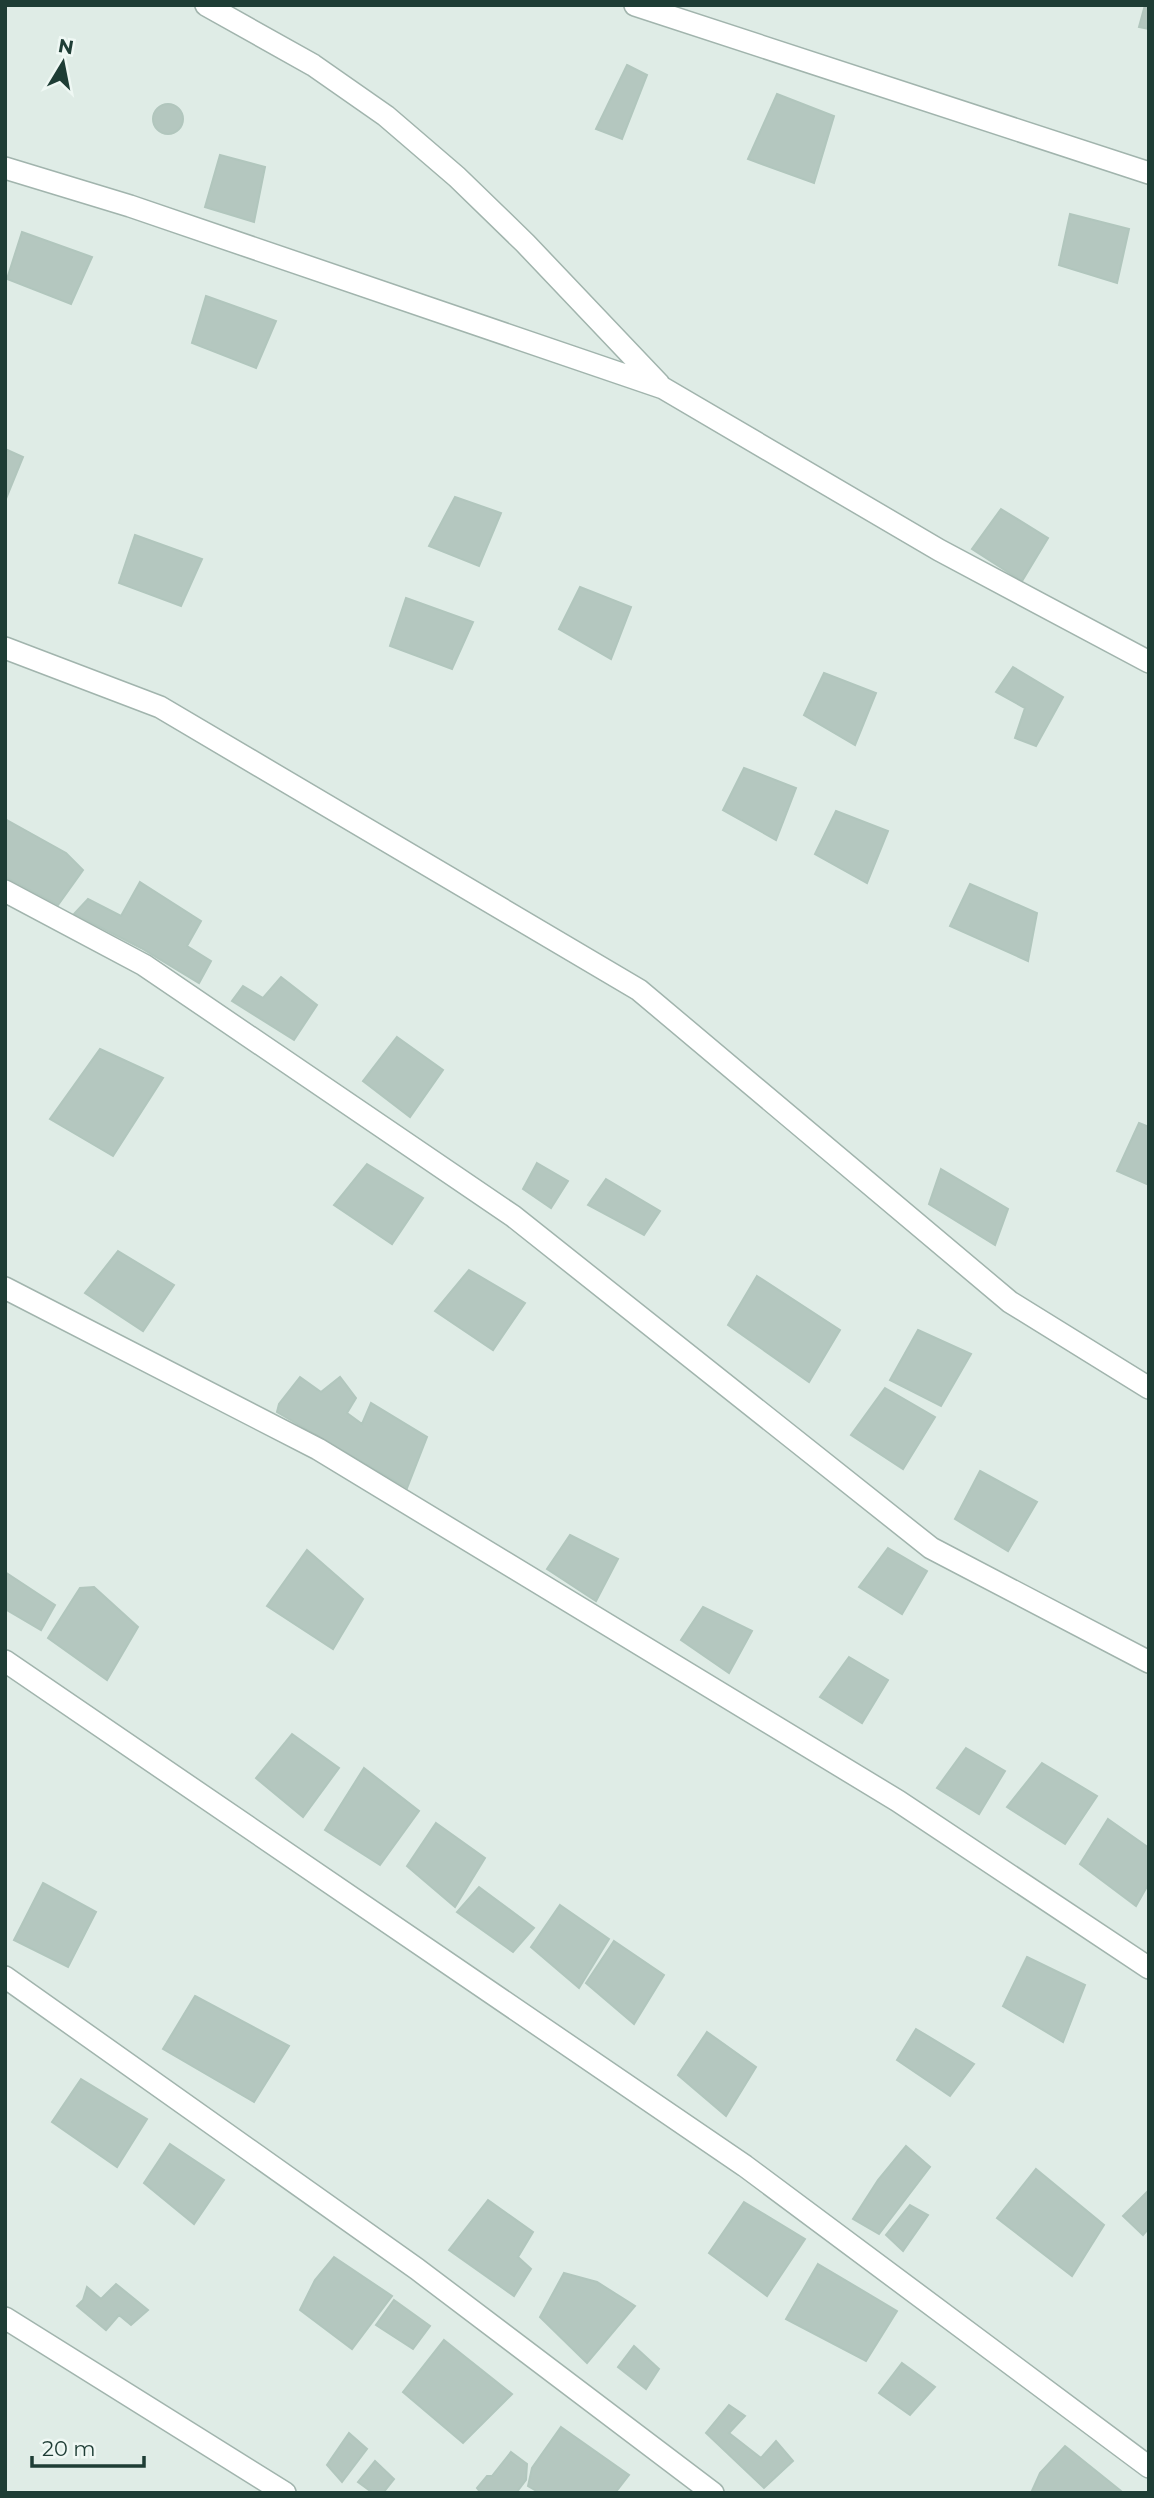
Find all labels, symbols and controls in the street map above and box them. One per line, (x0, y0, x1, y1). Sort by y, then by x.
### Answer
north arrow (28, 28, 98, 98)
text: N (56, 34, 75, 59)
scale bar (32, 2424, 144, 2468)
text: 20 m (42, 2436, 96, 2461)

